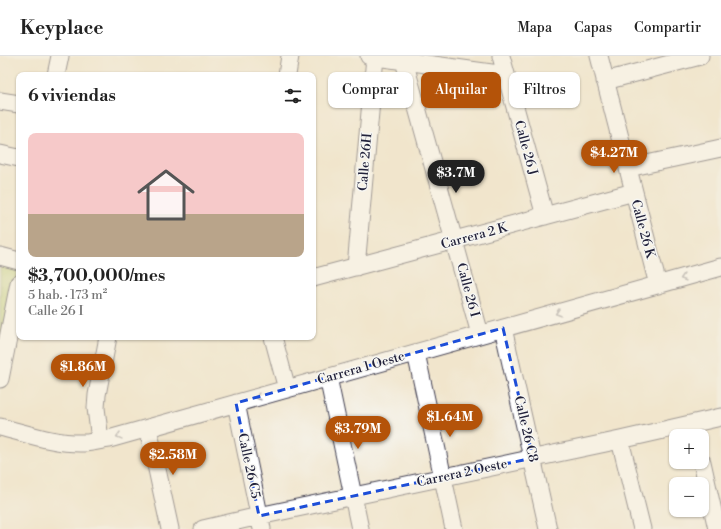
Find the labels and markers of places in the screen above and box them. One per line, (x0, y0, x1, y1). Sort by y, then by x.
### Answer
pin: $4.27M (581, 140, 647, 174)
pin: $3.7M (428, 160, 484, 194)
pin: $1.86M (50, 354, 116, 388)
pin: $1.64M (417, 404, 483, 438)
pin: $3.79M (325, 416, 391, 450)
pin: $2.58M (140, 442, 206, 476)

